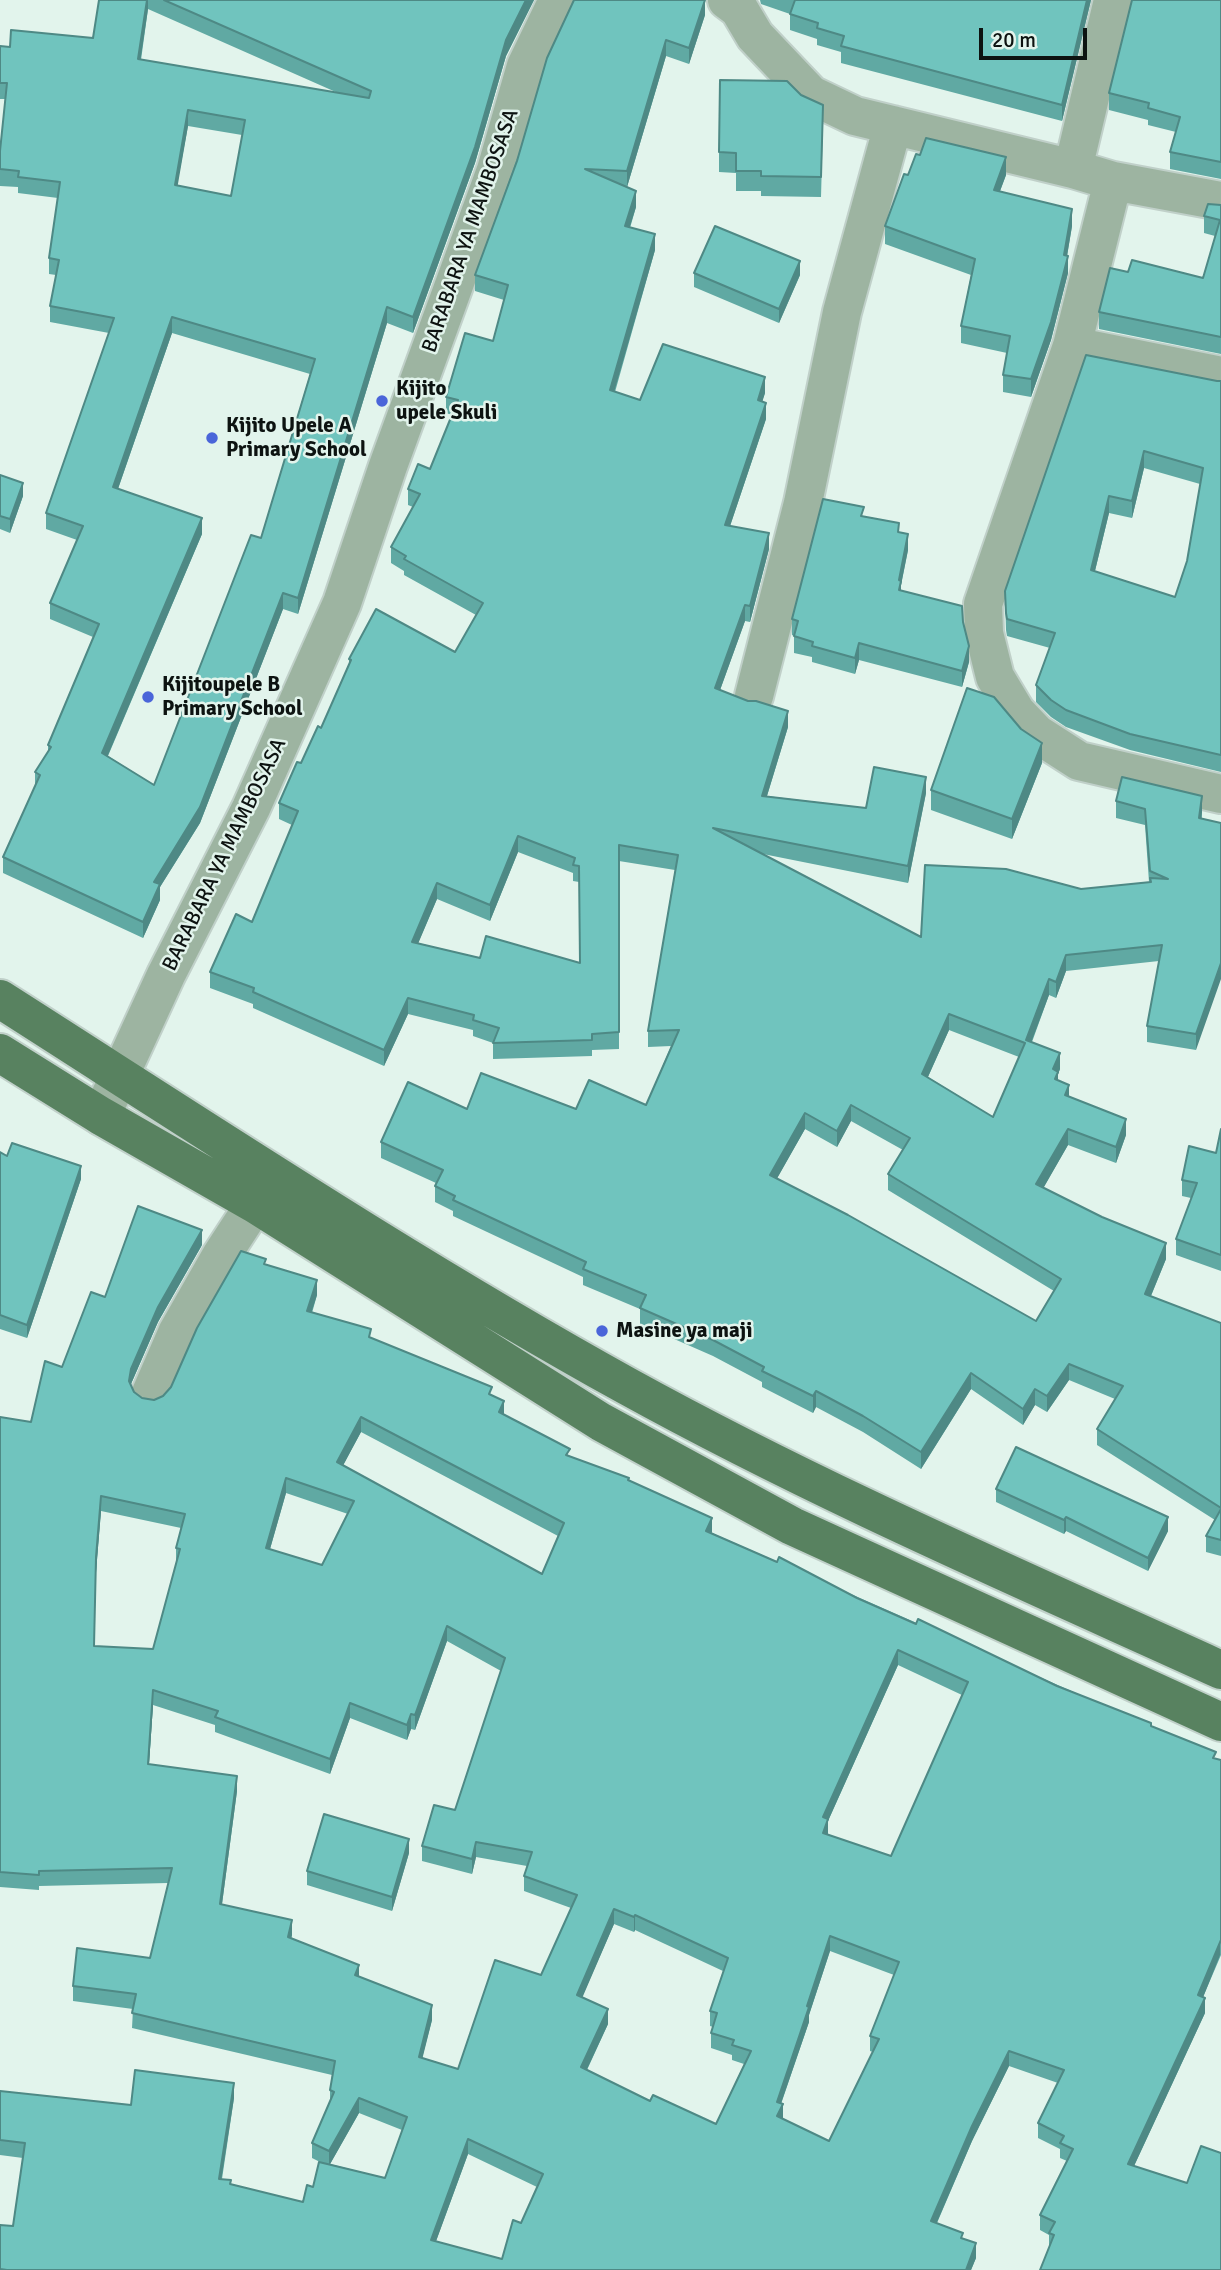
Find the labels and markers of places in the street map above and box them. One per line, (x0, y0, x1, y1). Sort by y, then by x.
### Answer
place label: Kijito upele Skuli (396, 376, 497, 426)
marker: Kijito upele Skuli (374, 393, 390, 409)
place label: Kijito Upele A Primary School (226, 413, 367, 463)
marker: Kijito Upele A Primary School (204, 430, 220, 446)
place label: Kijitoupele B Primary School (162, 672, 303, 722)
marker: Kijitoupele B Primary School (140, 689, 156, 705)
place label: Masine ya maji (616, 1318, 753, 1344)
marker: Masine ya maji (594, 1323, 610, 1339)

